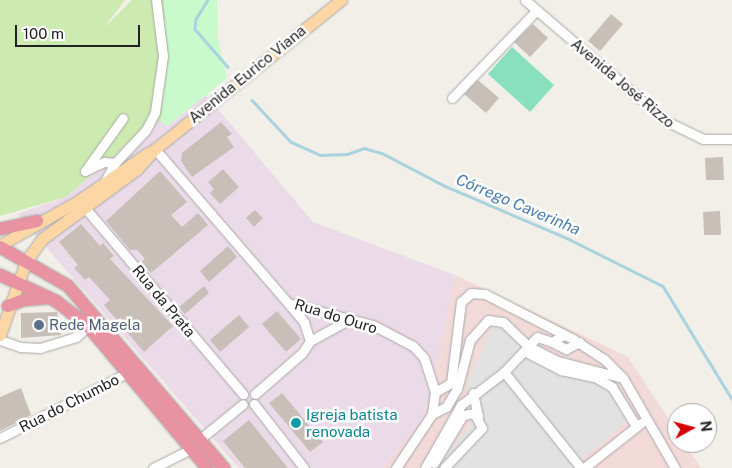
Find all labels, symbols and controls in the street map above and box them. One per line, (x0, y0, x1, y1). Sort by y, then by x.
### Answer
scale bar (18, 15, 142, 47)
street label: Avenida Eurico Viana (185, 21, 309, 127)
text: 100 m (23, 25, 64, 42)
street label: Avenida José Rizzo (568, 34, 678, 132)
water label: Córrego Caverinha (453, 170, 583, 240)
street label: Rua da Prata (129, 261, 199, 341)
street label: Rua do Ouro (292, 295, 380, 337)
place label: Rede Magela (49, 316, 140, 334)
marker: Rede Magela (33, 319, 45, 331)
street label: Rua do Chumbo (16, 370, 122, 436)
north arrow (667, 403, 717, 453)
place label: Igreja batista renovada (306, 405, 397, 440)
marker: Igreja batista renovada (290, 417, 302, 429)
text: N (697, 420, 715, 433)

